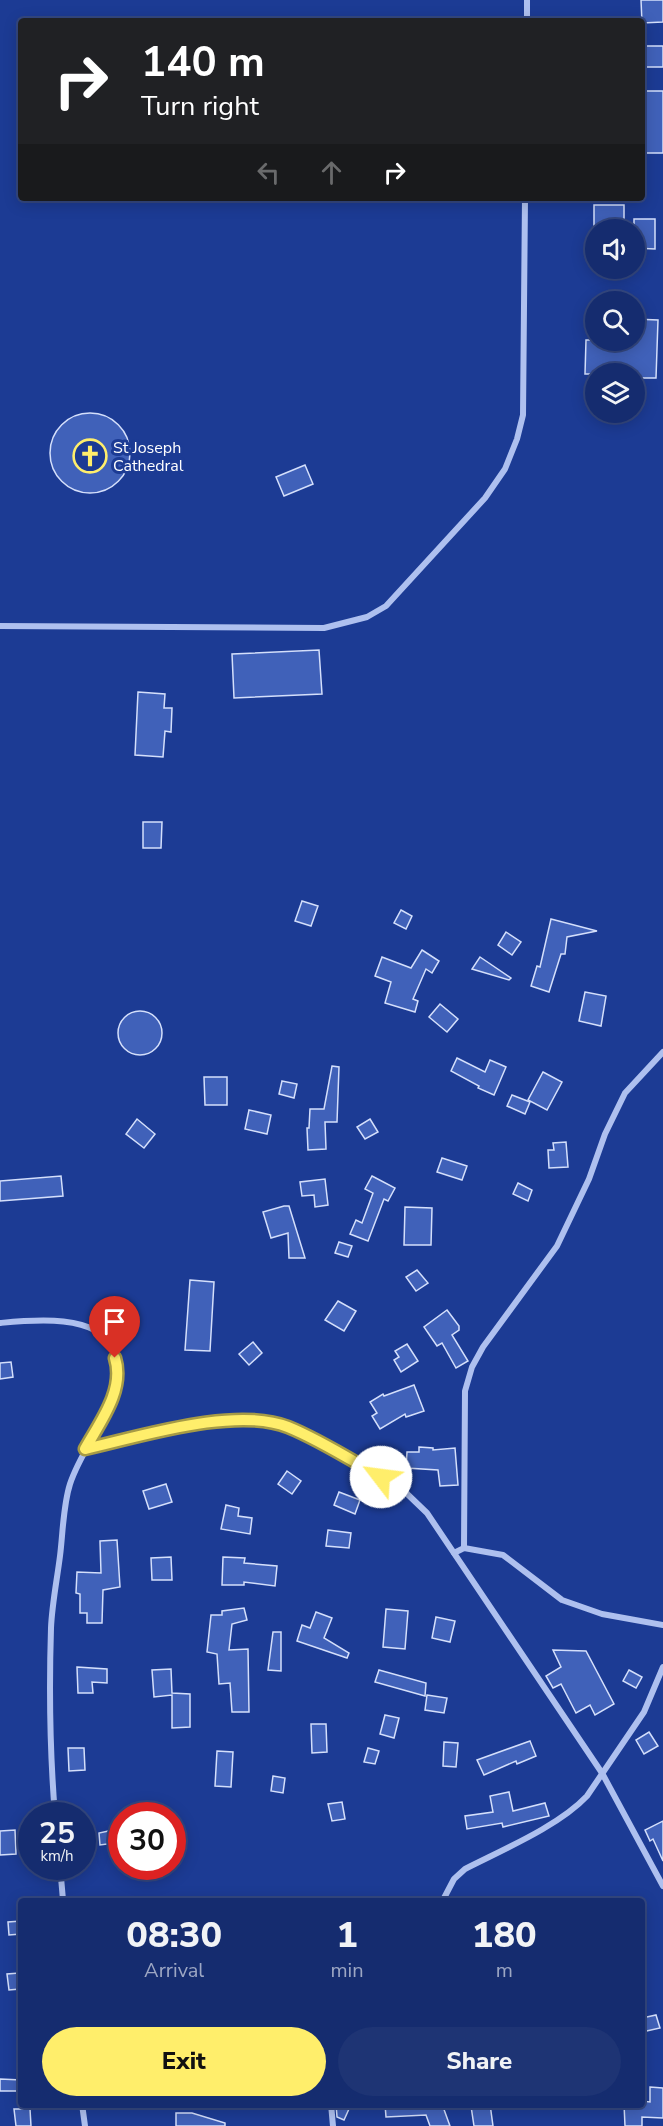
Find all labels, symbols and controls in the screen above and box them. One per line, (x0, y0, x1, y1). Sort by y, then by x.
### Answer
text: 140 m (141, 34, 265, 91)
icon: right (42, 42, 120, 120)
text: Turn right (141, 88, 259, 125)
icon: left (252, 156, 285, 189)
icon: ahead (315, 156, 348, 189)
icon: right (378, 156, 411, 189)
map controls (585, 219, 645, 423)
button: sound (585, 219, 645, 279)
button: search (585, 291, 645, 351)
button: layers (585, 363, 645, 423)
place label: St Joseph Cathedral (113, 437, 184, 477)
church icon: St Joseph Cathedral (72, 438, 108, 474)
pin (89, 1296, 140, 1358)
icon: arrive (98, 1305, 131, 1338)
position arrow (349, 1445, 413, 1509)
speed limit sign: 30 (108, 1802, 186, 1880)
text: 25 (39, 1813, 75, 1854)
text: km/h (40, 1846, 74, 1866)
text: 08:30 (126, 1911, 222, 1960)
text: 1 (336, 1911, 358, 1960)
text: 180 (472, 1911, 537, 1960)
text: Arrival (144, 1957, 204, 1984)
text: min (330, 1957, 364, 1984)
text: m (496, 1957, 513, 1984)
button: Exit (42, 2027, 326, 2096)
button: Share (338, 2027, 621, 2096)

